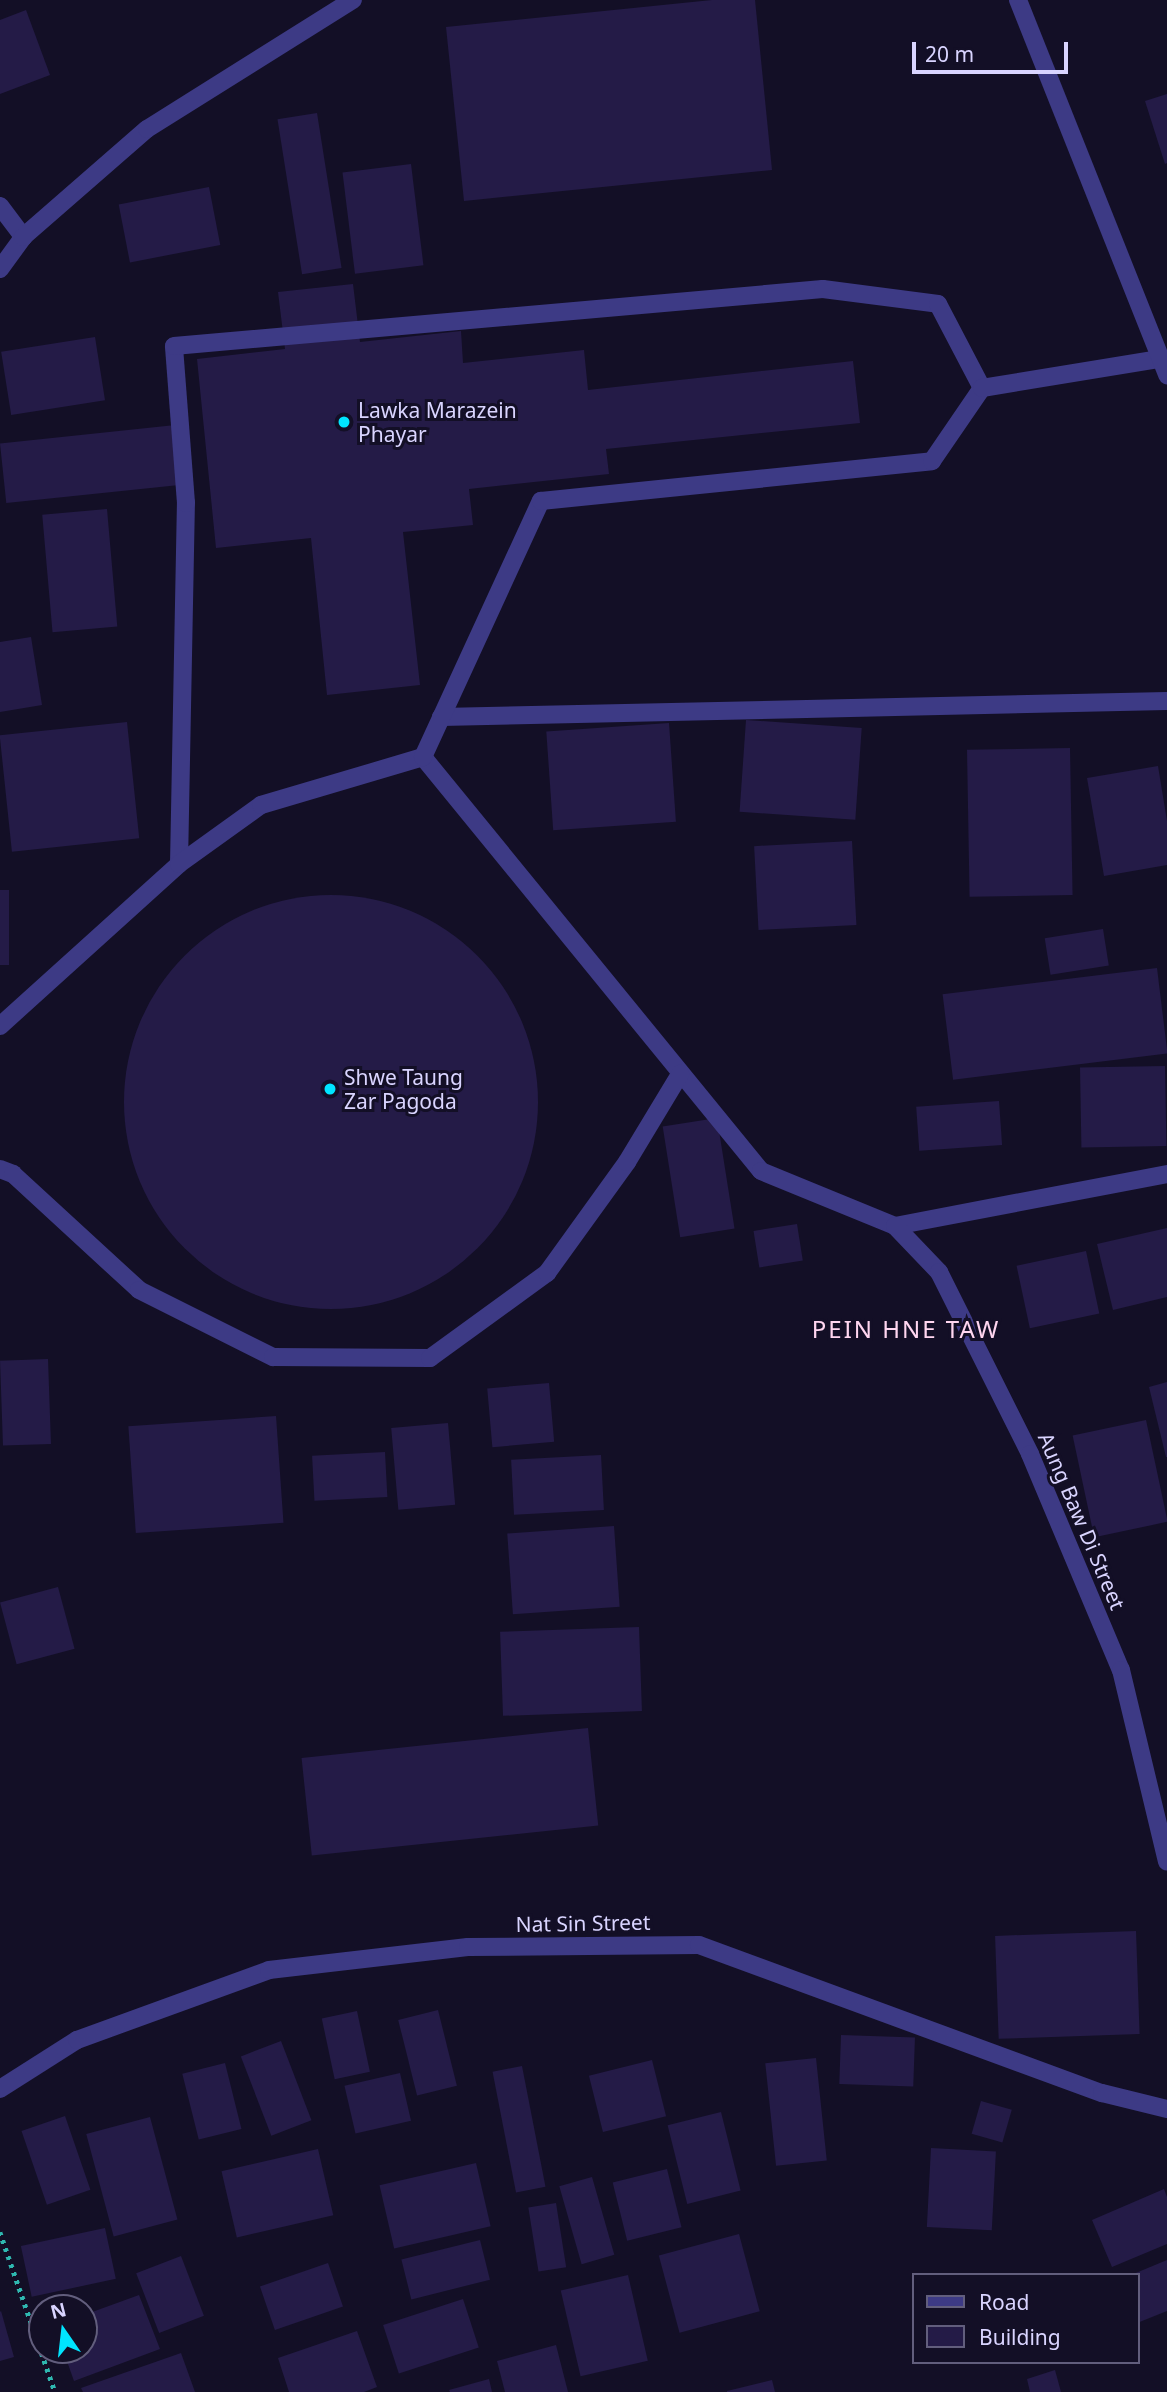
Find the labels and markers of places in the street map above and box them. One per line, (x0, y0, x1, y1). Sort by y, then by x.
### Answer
place label: Lawka Marazein Phayar (358, 397, 517, 447)
marker: Lawka Marazein Phayar (336, 414, 352, 430)
place label: Shwe Taung Zar Pagoda (344, 1064, 463, 1114)
marker: Shwe Taung Zar Pagoda (322, 1081, 338, 1097)

